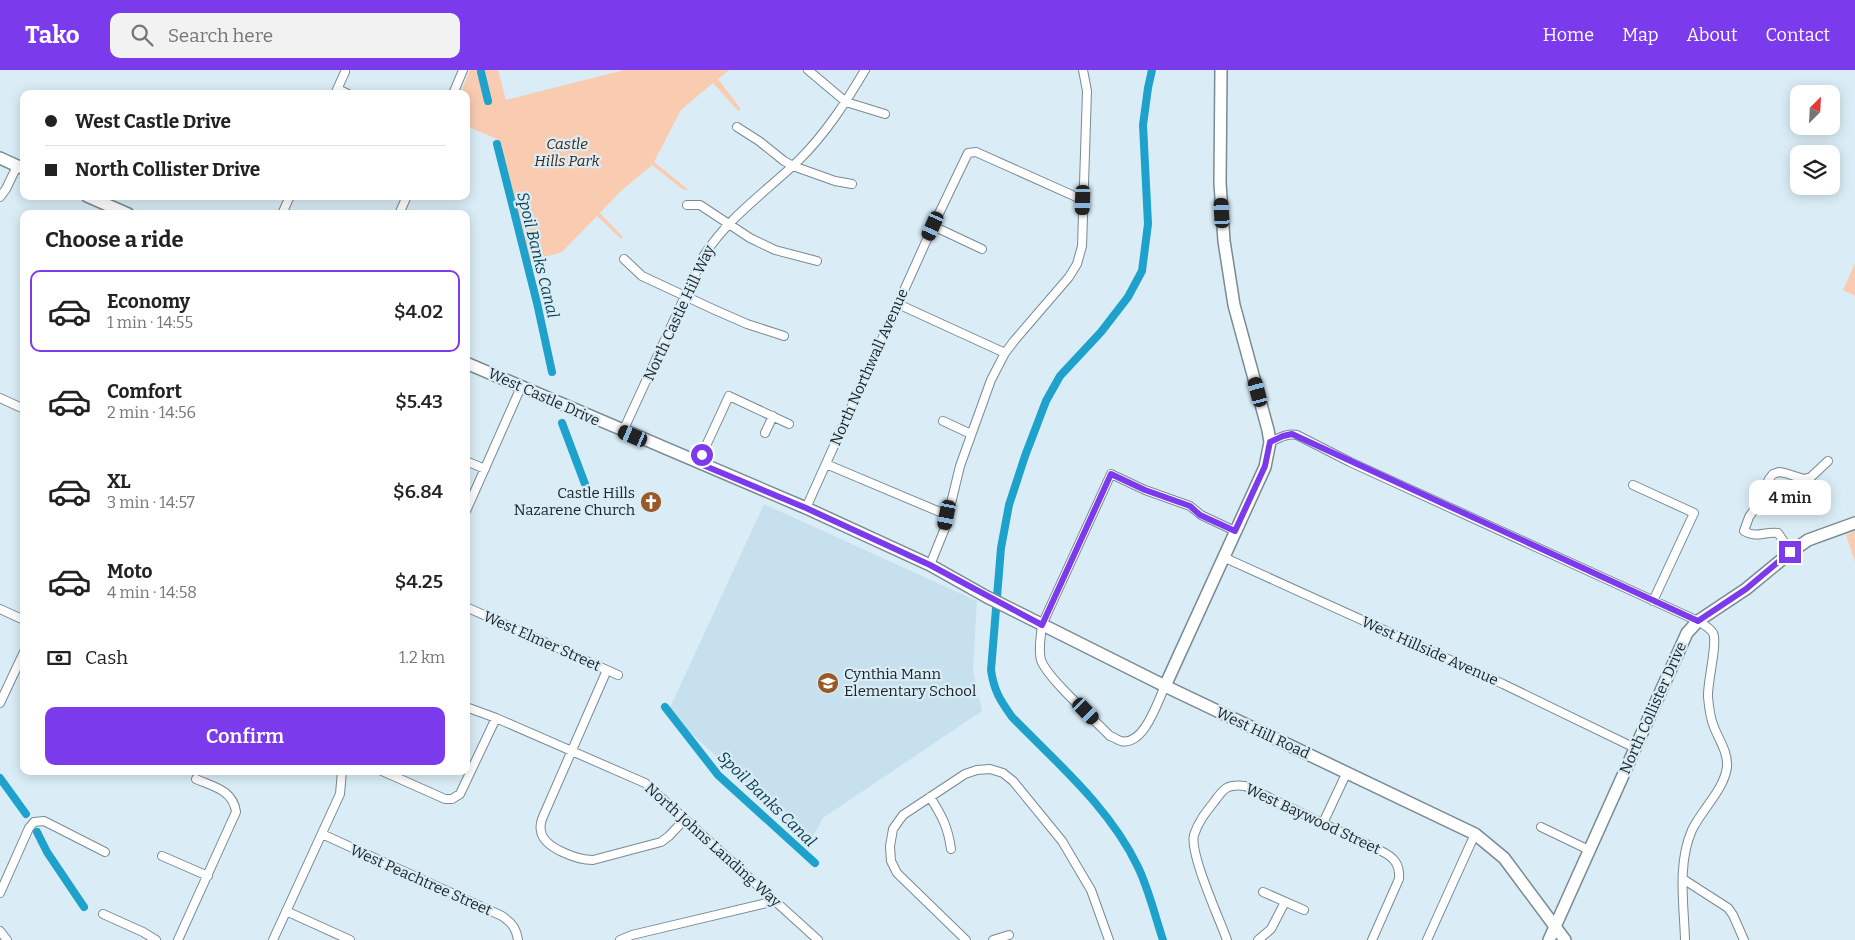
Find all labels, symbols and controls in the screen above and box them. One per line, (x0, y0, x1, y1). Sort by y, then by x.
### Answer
search box (110, 13, 460, 58)
text: Tako (25, 21, 80, 49)
icon: search (128, 21, 156, 49)
text: Search here (168, 24, 273, 47)
text: Home (1543, 24, 1594, 46)
text: Map (1622, 24, 1658, 46)
text: About (1686, 24, 1737, 46)
text: Contact (1765, 24, 1830, 46)
north arrow (1790, 85, 1840, 135)
map controls (1790, 85, 1840, 195)
text: West Castle Drive (75, 110, 231, 133)
park label: Castle Hills Park (534, 135, 601, 170)
button: layers (1790, 145, 1840, 195)
text: North Collister Drive (75, 158, 260, 181)
car (1074, 185, 1091, 215)
water label: Spoil Banks Canal (513, 190, 563, 320)
car (1213, 198, 1230, 228)
car (920, 209, 945, 243)
text: Choose a ride (45, 226, 184, 253)
street label: North Castle Hill Way (640, 242, 718, 384)
street label: North Northwall Avenue (826, 286, 912, 448)
icon: car (47, 289, 92, 334)
text: Economy (107, 290, 190, 313)
text: $4.02 (394, 300, 443, 323)
text: 1 min · 14:55 (107, 313, 193, 332)
street label: West Castle Drive (485, 364, 603, 430)
car (1246, 376, 1269, 408)
icon: car (47, 379, 92, 424)
text: Comfort (107, 380, 182, 403)
text: $5.43 (395, 390, 443, 413)
text: 2 min · 14:56 (107, 403, 196, 422)
car (616, 423, 649, 449)
route start (691, 444, 713, 466)
icon: car (47, 469, 92, 514)
text: XL (107, 470, 131, 493)
text: $6.84 (393, 480, 443, 503)
callout: 4 min (1749, 480, 1831, 514)
place label: Castle Hills Nazarene Church (514, 484, 636, 519)
text: 4 min (1768, 488, 1812, 507)
church icon: Castle Hills Nazarene Church (639, 490, 663, 514)
text: 3 min · 14:57 (107, 493, 195, 512)
car (936, 499, 957, 531)
route end (1779, 541, 1801, 563)
icon: car (47, 559, 92, 604)
text: Moto (107, 560, 153, 583)
text: $4.25 (395, 570, 443, 593)
text: 4 min · 14:58 (107, 583, 197, 602)
street label: West Elmer Street (481, 607, 604, 675)
street label: West Hillside Avenue (1359, 613, 1501, 689)
street label: North Collister Drive (1616, 639, 1690, 777)
icon: cash (45, 644, 73, 672)
text: Cash (85, 646, 128, 669)
text: 1.2 km (399, 648, 445, 667)
place label: Cynthia Mann Elementary School (844, 665, 976, 700)
school or university icon: Cynthia Mann Elementary School (816, 671, 840, 695)
car (1070, 695, 1101, 727)
street label: West Hill Road (1213, 703, 1313, 763)
button: Confirm (45, 707, 445, 765)
water label: Spoil Banks Canal (714, 747, 820, 851)
street label: North Johns Landing Way (641, 779, 785, 911)
street label: West Baywood Street (1243, 780, 1384, 858)
street label: West Peachtree Street (347, 841, 495, 920)

